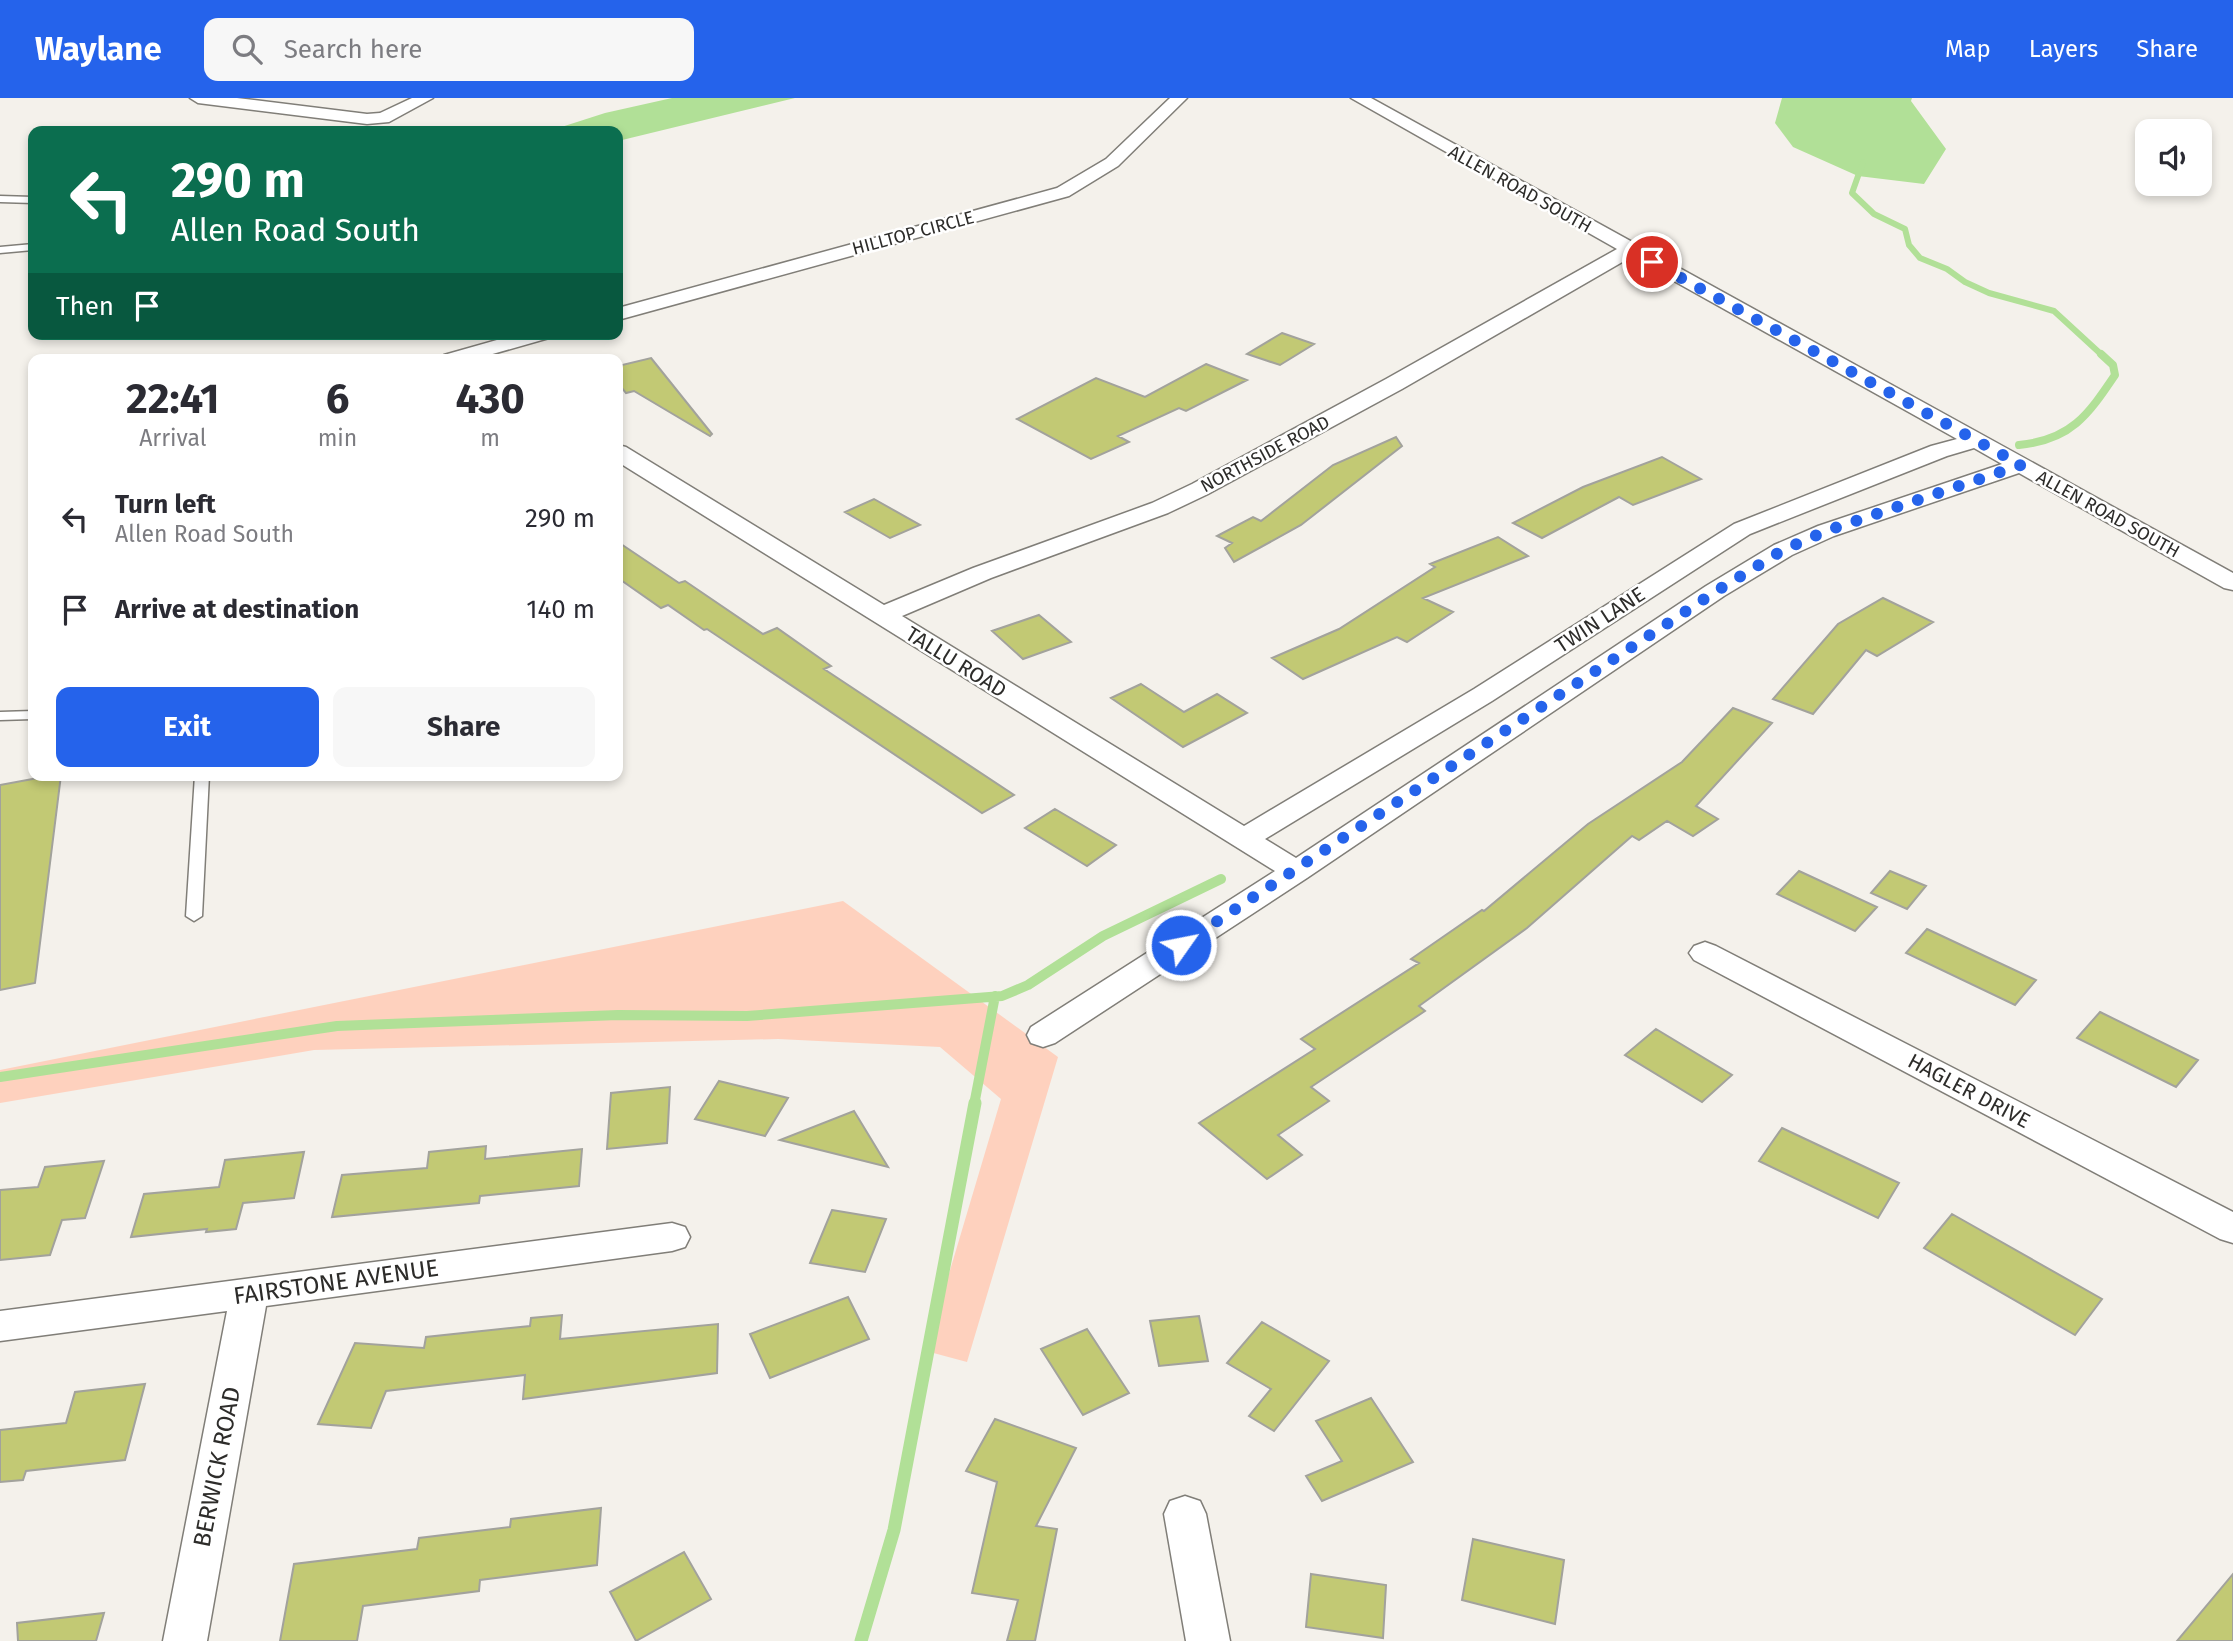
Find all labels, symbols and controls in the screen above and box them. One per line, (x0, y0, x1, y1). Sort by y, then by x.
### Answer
search box (204, 18, 694, 81)
text: Waylane (35, 29, 162, 69)
icon: search (228, 30, 266, 68)
text: Search here (284, 34, 423, 65)
text: Map (1945, 35, 1991, 63)
text: Layers (2029, 35, 2098, 63)
text: Share (2136, 35, 2198, 63)
map controls (2135, 119, 2212, 196)
button: sound (2135, 119, 2212, 196)
street label: ALLEN ROAD SOUTH (1445, 141, 1595, 237)
text: 290 m (171, 151, 305, 210)
icon: left (56, 154, 147, 245)
street label: HILLTOP CIRCLE (850, 206, 976, 260)
text: Allen Road South (171, 211, 420, 249)
pin (1622, 232, 1682, 292)
icon: arrive (1633, 243, 1671, 281)
icon: arrive (128, 287, 166, 325)
text: Then (56, 291, 114, 322)
text: 22:41 (126, 374, 220, 424)
text: 6 (326, 374, 349, 424)
text: 430 (455, 374, 525, 424)
street label: NORTHSIDE ROAD (1197, 411, 1333, 497)
text: Arrival (139, 424, 207, 452)
text: min (318, 424, 357, 452)
text: m (480, 424, 500, 452)
street label: ALLEN ROAD SOUTH (2033, 466, 2183, 562)
text: Turn left (115, 489, 216, 520)
icon: left (56, 500, 94, 538)
text: 290 m (525, 503, 595, 534)
text: Allen Road South (115, 520, 294, 548)
street label: TWIN LANE (1550, 581, 1650, 659)
icon: arrive (56, 591, 94, 629)
text: Arrive at destination (115, 594, 359, 625)
text: 140 m (526, 594, 595, 625)
street label: TALLU ROAD (901, 621, 1011, 703)
button: Exit (56, 687, 319, 767)
button: Share (333, 687, 595, 767)
position arrow (1144, 908, 1218, 982)
street label: HAGLER DRIVE (1903, 1048, 2035, 1134)
street label: FAIRSTONE AVENUE (232, 1254, 440, 1310)
street label: BERWICK ROAD (188, 1384, 246, 1550)

